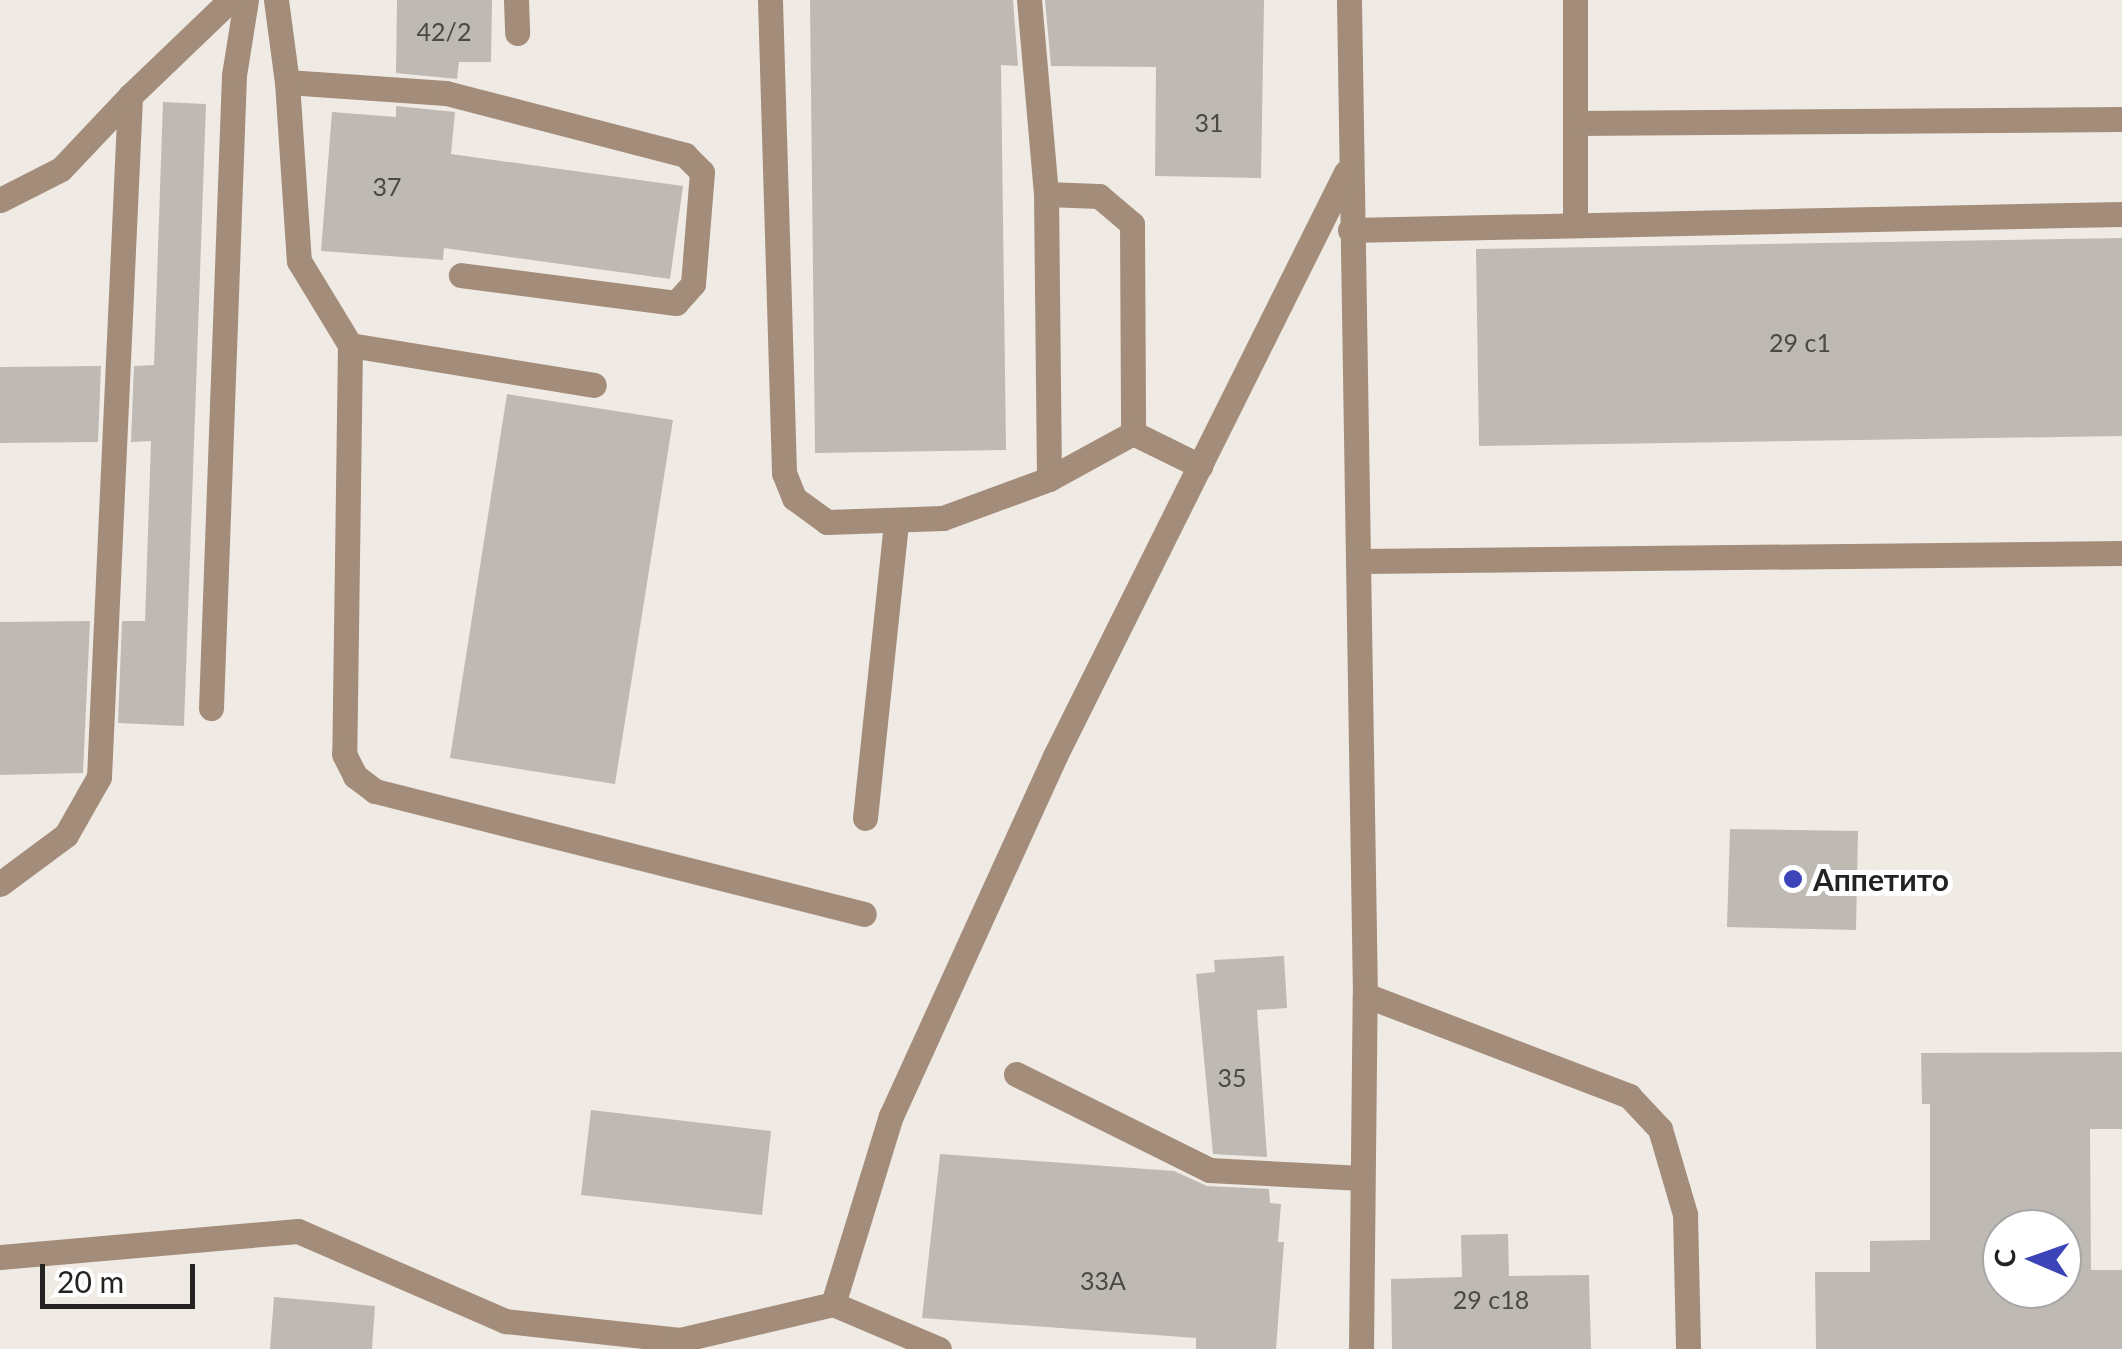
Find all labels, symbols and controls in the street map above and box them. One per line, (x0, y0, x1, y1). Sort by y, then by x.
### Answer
house number: 42/2 (417, 16, 471, 46)
house number: 31 (1195, 107, 1223, 137)
house number: 37 (373, 171, 401, 201)
house number: 29 с1 (1769, 327, 1831, 357)
place label: Аппетито (1813, 861, 1949, 897)
marker: Аппетито (1782, 868, 1804, 890)
house number: 35 (1218, 1062, 1246, 1092)
north arrow (1982, 1209, 2082, 1309)
scale bar (45, 1244, 200, 1306)
text: С (1987, 1248, 2021, 1268)
text: 20 m (57, 1263, 124, 1299)
house number: 33А (1080, 1265, 1126, 1295)
house number: 29 с18 (1453, 1284, 1529, 1314)

